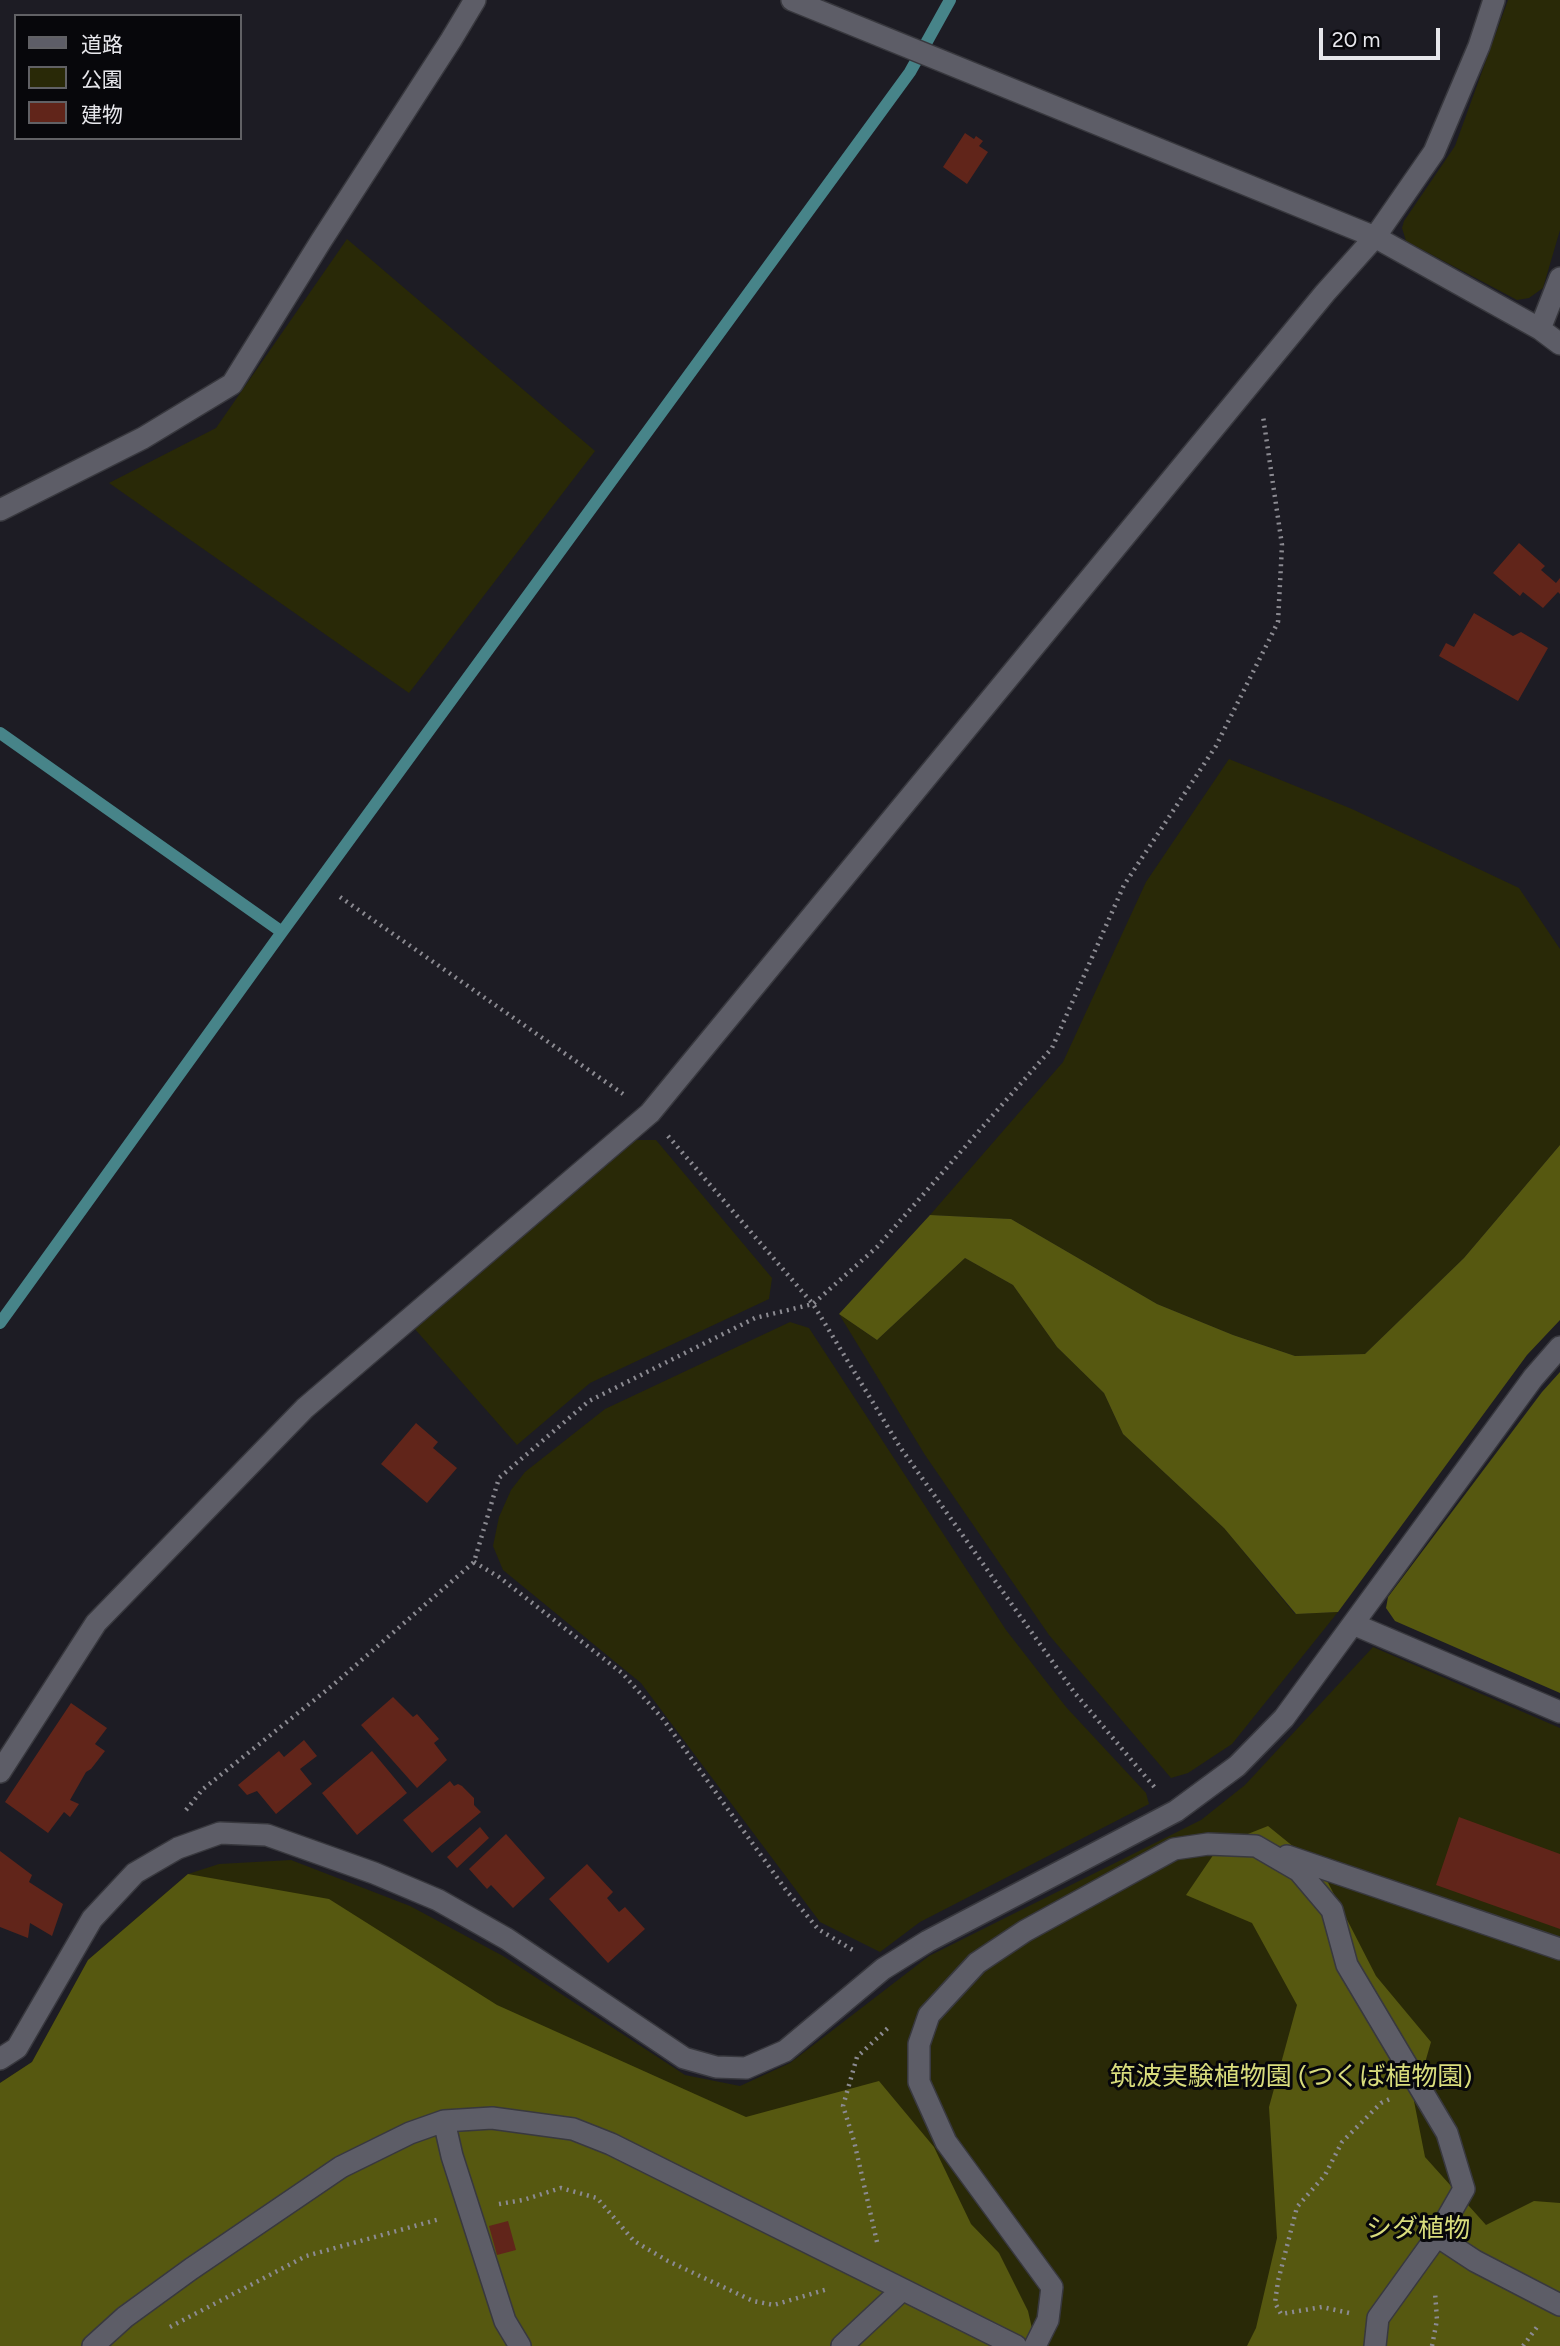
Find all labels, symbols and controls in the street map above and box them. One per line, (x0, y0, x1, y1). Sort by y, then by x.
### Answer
legend (14, 14, 242, 140)
scale bar (1322, 14, 1443, 58)
text: 20 m (1332, 27, 1380, 52)
text: 道路 (81, 32, 123, 57)
text: 公園 (81, 67, 123, 92)
text: 建物 (81, 102, 123, 127)
park label: 筑波実験植物園 (つくば植物園) (1110, 2061, 1472, 2093)
park label: シダ植物 (1366, 2213, 1470, 2245)

